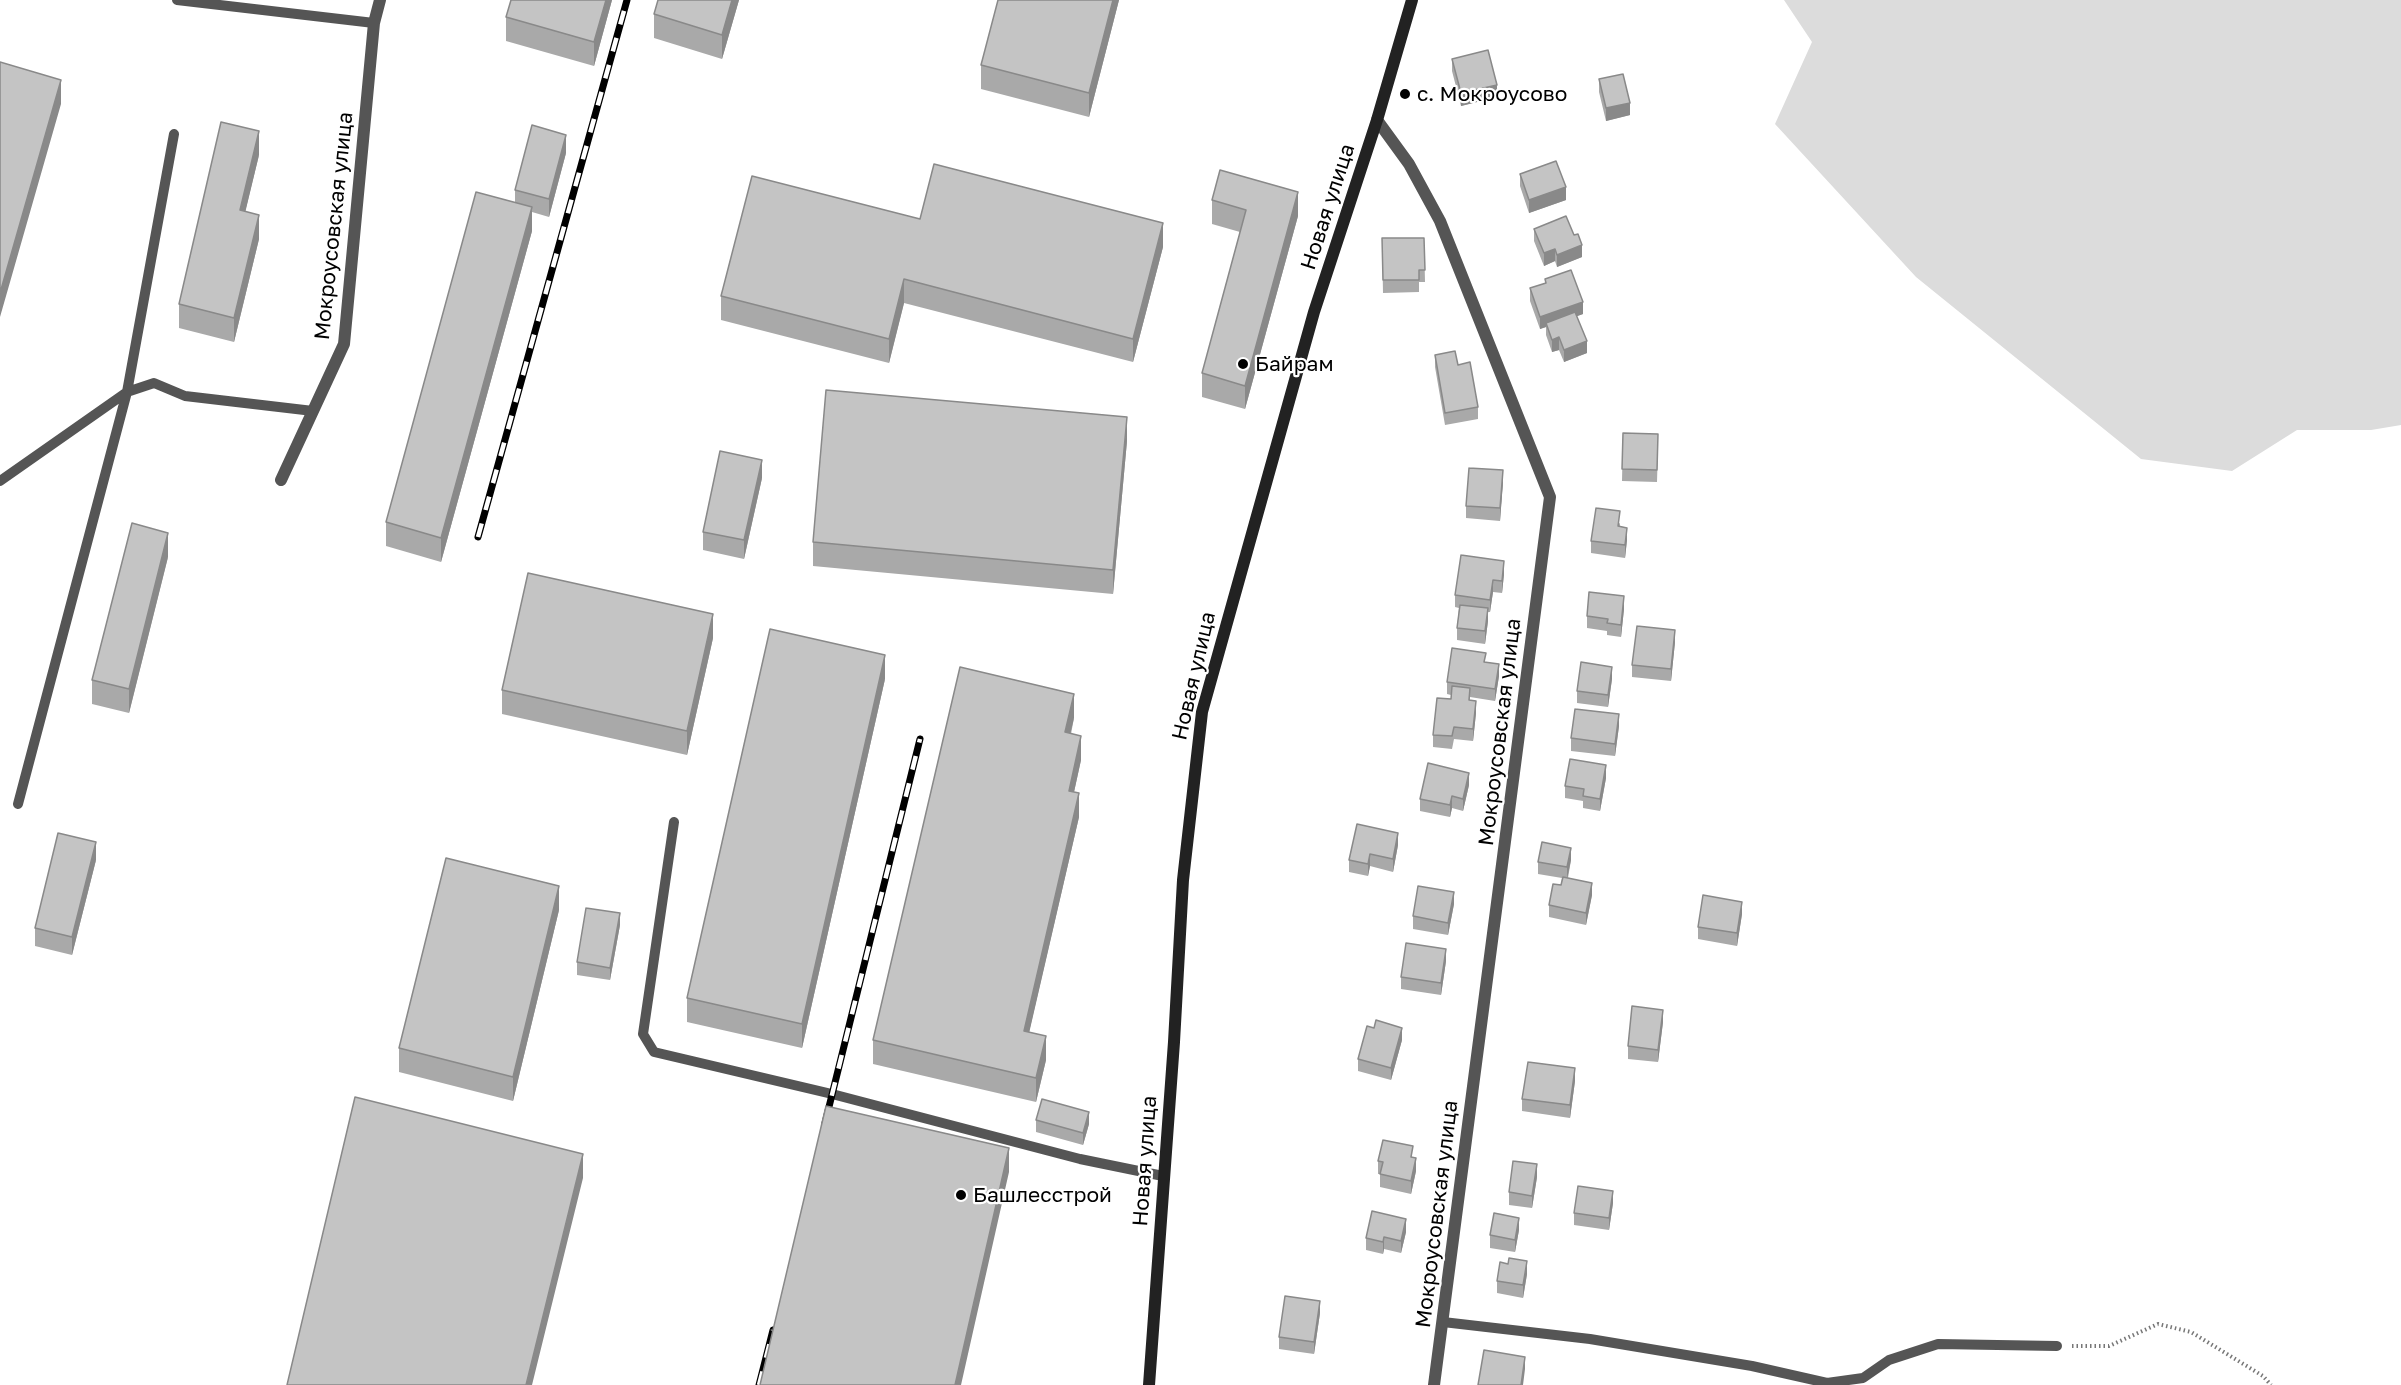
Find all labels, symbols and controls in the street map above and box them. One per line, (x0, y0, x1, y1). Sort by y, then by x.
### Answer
place label: с. Мокроусово (1417, 81, 1567, 107)
marker: с. Мокроусово (1398, 87, 1412, 101)
street label: Мокроусовская улица (310, 111, 358, 341)
street label: Новая улица (1296, 141, 1360, 273)
place label: Байрам (1255, 351, 1334, 377)
marker: Байрам (1236, 357, 1250, 371)
street label: Новая улица (1167, 609, 1221, 743)
street label: Мокроусовская улица (1474, 617, 1526, 847)
street label: Новая улица (1128, 1095, 1162, 1227)
street label: Мокроусовская улица (1411, 1099, 1463, 1329)
place label: Башлесстрой (973, 1182, 1112, 1208)
marker: Башлесстрой (954, 1188, 968, 1202)

